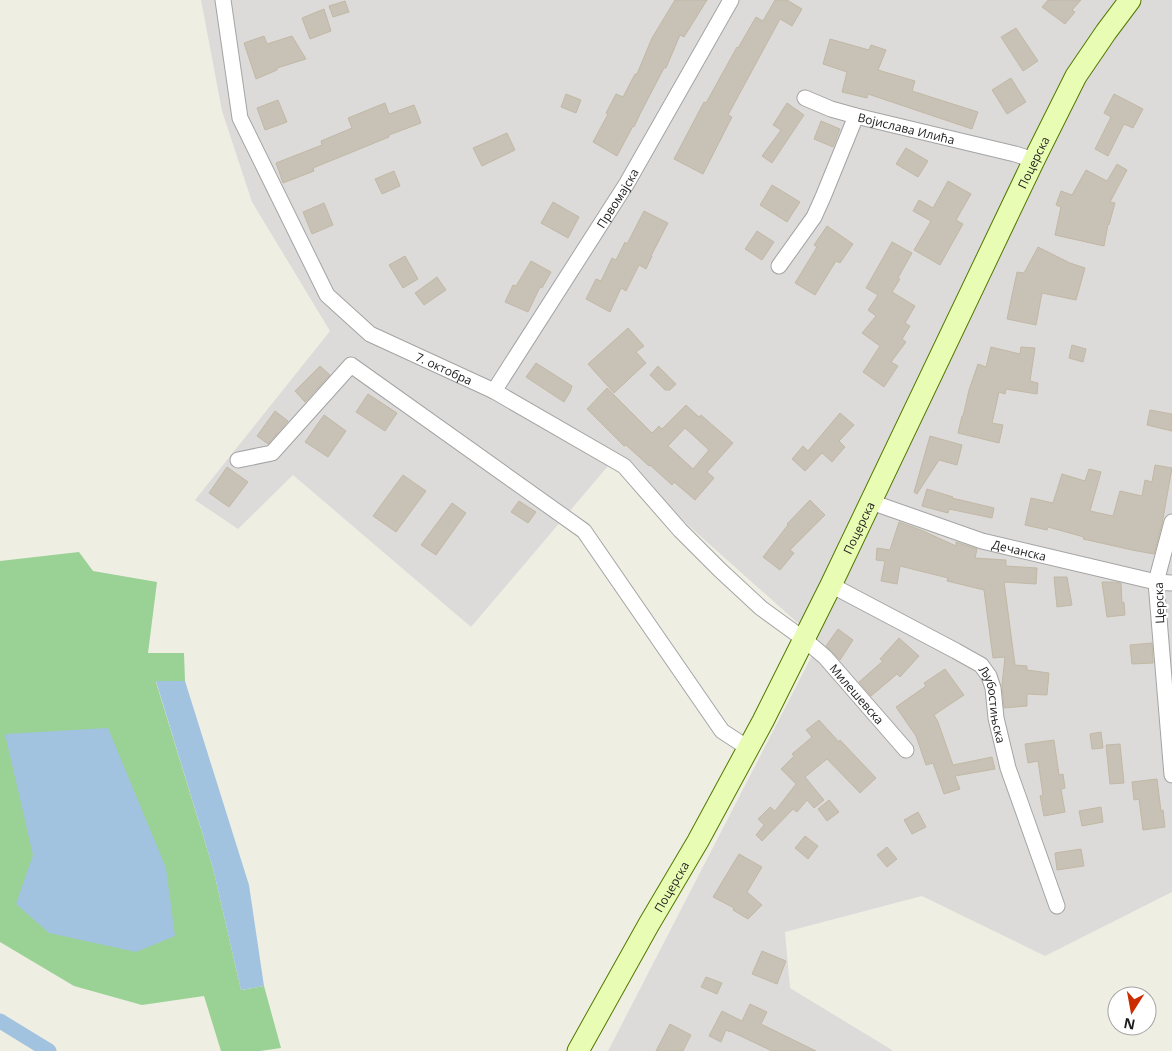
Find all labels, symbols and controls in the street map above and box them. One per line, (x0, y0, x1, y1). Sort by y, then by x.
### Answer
street label: Војислава Илића (856, 108, 957, 148)
street label: Поцерска (1013, 133, 1053, 191)
street label: Првомајска (592, 165, 642, 231)
street label: 7. октобра (413, 348, 475, 388)
street label: Поцерска (839, 499, 878, 557)
street label: Дечанска (991, 535, 1048, 564)
street label: Церска (1150, 582, 1168, 624)
street label: Милешевска (826, 660, 888, 728)
street label: Љубостињска (975, 662, 1010, 745)
street label: Поцерска (650, 858, 693, 915)
north arrow (1107, 986, 1157, 1036)
text: N (1122, 1014, 1137, 1035)

